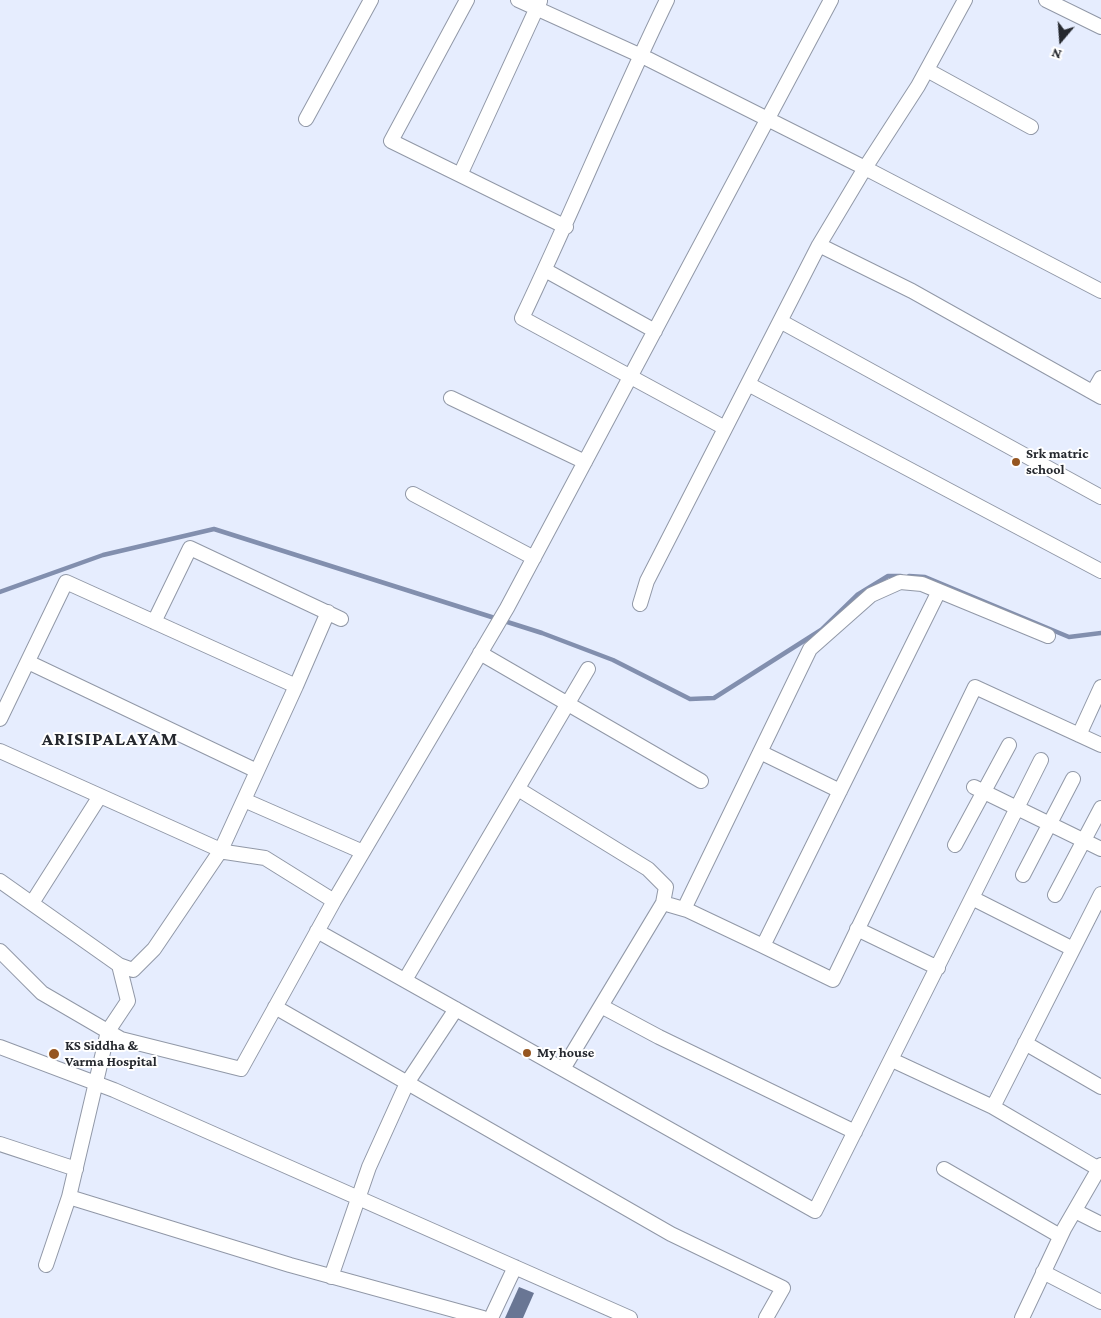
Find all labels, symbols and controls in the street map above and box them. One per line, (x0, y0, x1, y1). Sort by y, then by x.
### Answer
north arrow (1036, 15, 1086, 65)
text: N (1049, 45, 1063, 63)
place label: Srk matric school (1026, 446, 1088, 478)
marker: Srk matric school (1010, 456, 1022, 468)
district label: ARISIPALAYAM (40, 728, 180, 750)
place label: KS Siddha & Varma Hospital (65, 1038, 157, 1070)
place label: My house (537, 1045, 594, 1061)
marker: KS Siddha & Varma Hospital (47, 1047, 61, 1061)
marker: My house (521, 1047, 533, 1059)

